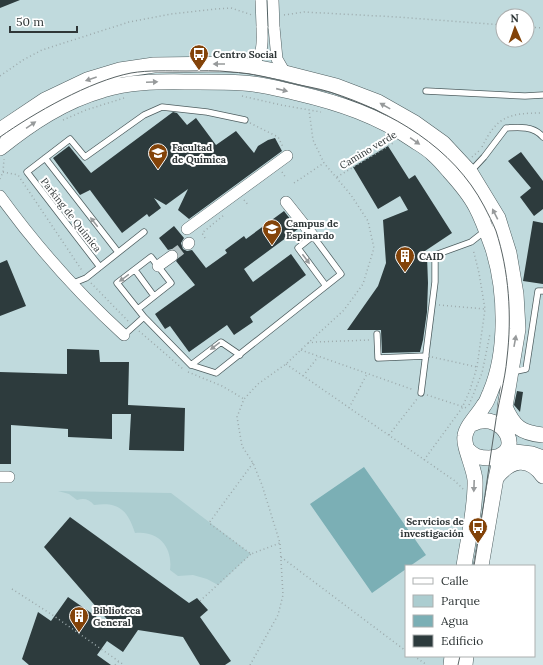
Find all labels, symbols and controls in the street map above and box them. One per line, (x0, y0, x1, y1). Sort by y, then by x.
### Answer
scale bar (10, 8, 77, 34)
north arrow (495, 8, 535, 48)
text: N (510, 11, 520, 25)
text: 50 m (16, 14, 44, 29)
bus stop icon: Centro Social (188, 43, 210, 71)
place label: Centro Social (213, 48, 277, 61)
one-way arrow (213, 61, 225, 68)
one-way arrow (84, 76, 96, 82)
one-way arrow (146, 79, 159, 85)
one-way arrow (275, 87, 288, 93)
one-way arrow (379, 103, 391, 109)
one-way arrow (26, 121, 37, 128)
street label: Camino verde (337, 128, 400, 172)
one-way arrow (410, 137, 420, 145)
place label: Facultad de Química (172, 141, 227, 166)
school or university icon: Facultad de Química (147, 142, 169, 170)
street label: Parking de Química (38, 175, 104, 255)
one-way arrow (492, 209, 498, 220)
one-way arrow (90, 216, 98, 227)
place label: Campus de Espinardo (286, 217, 339, 242)
school or university icon: Campus de Espinardo (261, 218, 283, 246)
building icon: CAID (394, 245, 416, 273)
place label: CAID (419, 250, 444, 263)
one-way arrow (302, 254, 310, 264)
one-way arrow (118, 274, 129, 282)
one-way arrow (513, 335, 519, 347)
one-way arrow (210, 342, 221, 351)
one-way arrow (471, 480, 478, 492)
place label: Servicios de investigación (400, 515, 465, 540)
bus stop icon: Servicios de investigación (467, 516, 489, 544)
legend (405, 565, 535, 657)
text: Calle (441, 573, 469, 588)
text: Parque (441, 593, 481, 608)
place label: Biblioteca General (93, 604, 141, 629)
building icon: Biblioteca General (68, 605, 90, 633)
text: Agua (440, 613, 469, 628)
text: Edificio (441, 633, 483, 648)

